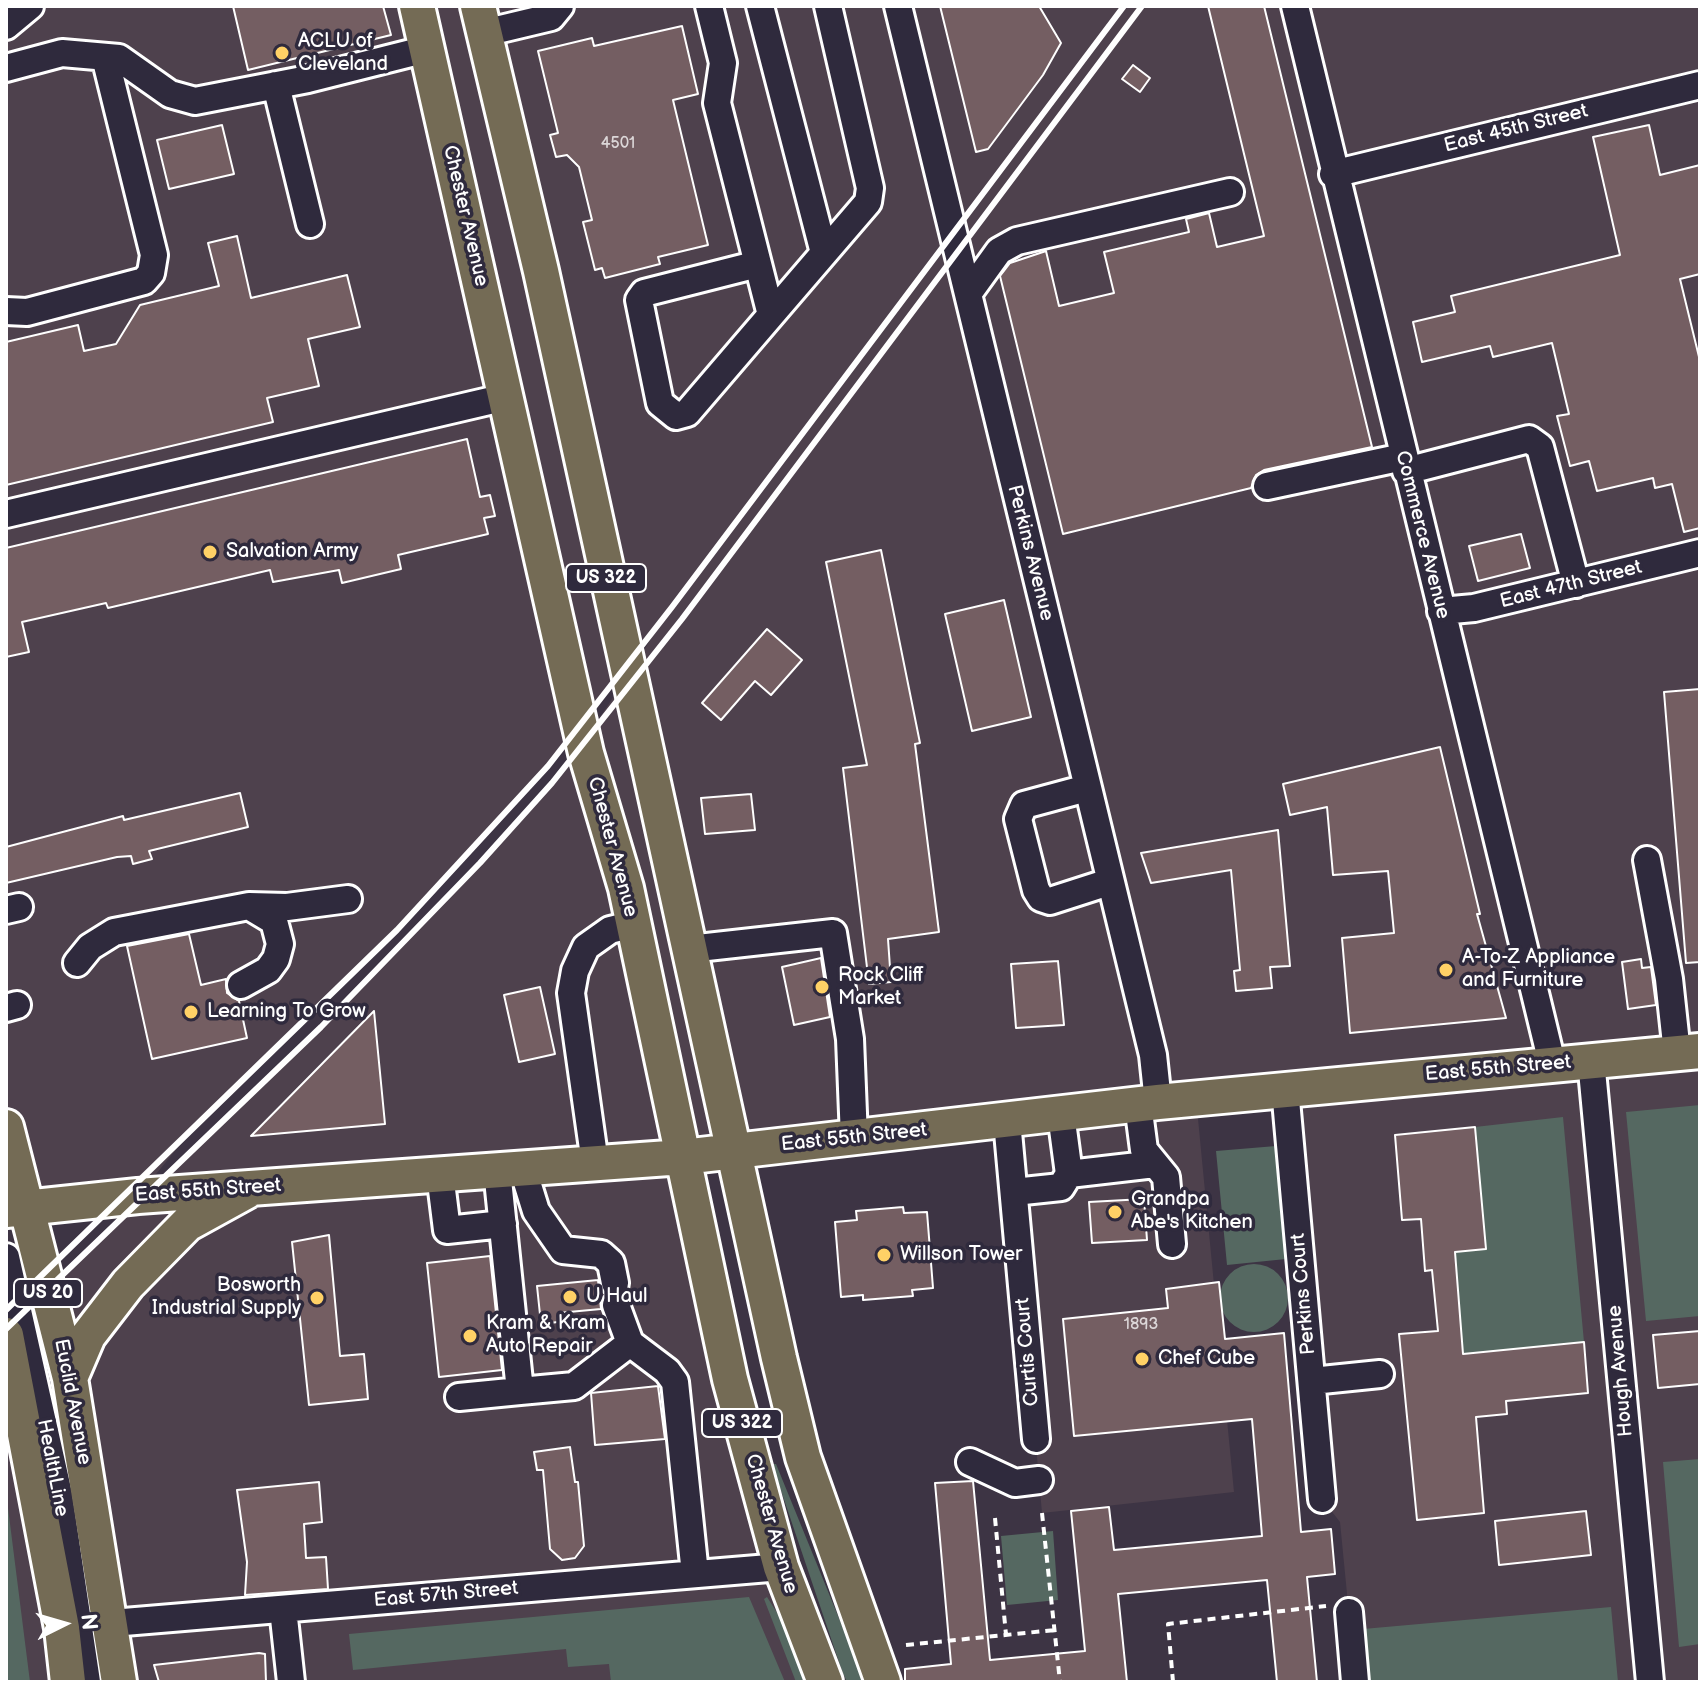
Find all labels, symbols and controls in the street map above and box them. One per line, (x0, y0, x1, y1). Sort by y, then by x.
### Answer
place label: ACLU of Cleveland (298, 30, 388, 77)
marker: ACLU of Cleveland (273, 44, 291, 62)
street label: East 45th Street (1442, 100, 1590, 158)
house number: 4501 (601, 134, 635, 154)
street label: Chester Avenue (437, 143, 493, 289)
street label: Commerce Avenue (1390, 448, 1454, 622)
street label: Perkins Avenue (1002, 483, 1058, 623)
place label: Salvation Army (226, 540, 358, 564)
marker: Salvation Army (201, 543, 219, 561)
street label: East 47th Street (1498, 556, 1644, 614)
road number: US 322 (566, 564, 646, 592)
street label: Chester Avenue (582, 774, 642, 920)
place label: A-To-Z Appliance and Furniture (1462, 946, 1615, 993)
marker: A-To-Z Appliance and Furniture (1437, 961, 1455, 979)
place label: Rock Cliff Market (838, 964, 924, 1011)
marker: Rock Cliff Market (813, 978, 831, 996)
place label: Learning To Grow (207, 1000, 366, 1024)
marker: Learning To Grow (182, 1003, 200, 1021)
street label: East 55th Street (1424, 1051, 1572, 1087)
street label: East 55th Street (780, 1118, 928, 1158)
street label: East 55th Street (134, 1174, 282, 1208)
place label: Grandpa Abe's Kitchen (1131, 1188, 1253, 1235)
marker: Grandpa Abe's Kitchen (1106, 1203, 1124, 1221)
street label: Perkins Court (1287, 1232, 1321, 1356)
place label: Willson Tower (900, 1243, 1022, 1267)
marker: Willson Tower (875, 1246, 893, 1264)
place label: Bosworth Industrial Supply (152, 1274, 301, 1321)
road number: US 20 (14, 1279, 82, 1307)
place label: U Haul (586, 1285, 648, 1309)
marker: U Haul (561, 1288, 579, 1306)
marker: Bosworth Industrial Supply (308, 1289, 326, 1307)
street label: Curtis Court (1011, 1297, 1045, 1407)
street label: Hough Avenue (1603, 1304, 1639, 1438)
place label: Kram & Kram Auto Repair (486, 1312, 605, 1359)
house number: 1893 (1124, 1315, 1158, 1335)
marker: Kram & Kram Auto Repair (461, 1327, 479, 1345)
street label: Euclid Avenue (48, 1337, 96, 1467)
place label: Chef Cube (1158, 1347, 1255, 1371)
marker: Chef Cube (1133, 1350, 1151, 1368)
road number: US 322 (702, 1409, 782, 1437)
street label: HealthLine (31, 1417, 73, 1519)
street label: Chester Avenue (740, 1451, 802, 1597)
street label: East 57th Street (373, 1577, 519, 1613)
north arrow (24, 1584, 104, 1664)
text: N (74, 1612, 103, 1631)

